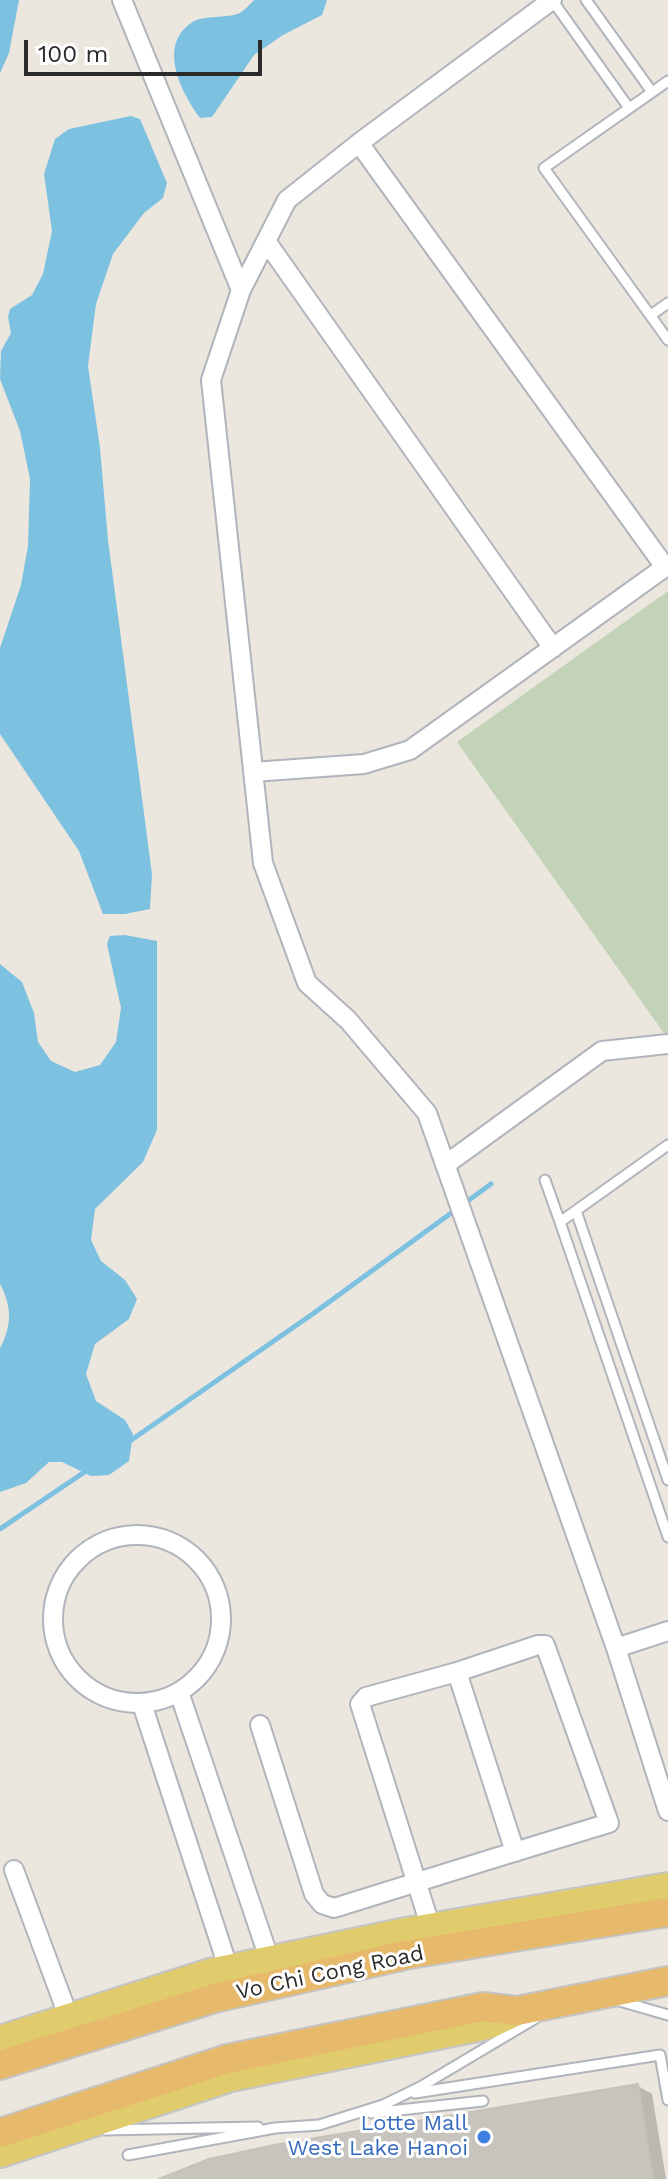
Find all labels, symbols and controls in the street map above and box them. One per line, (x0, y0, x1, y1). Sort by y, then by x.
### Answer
scale bar (28, 24, 266, 74)
text: 100 m (38, 40, 108, 68)
street label: Vo Chi Cong Road (234, 1940, 426, 2006)
place label: Lotte Mall West Lake Hanoi (288, 2111, 468, 2162)
marker: Lotte Mall West Lake Hanoi (475, 2128, 493, 2146)

